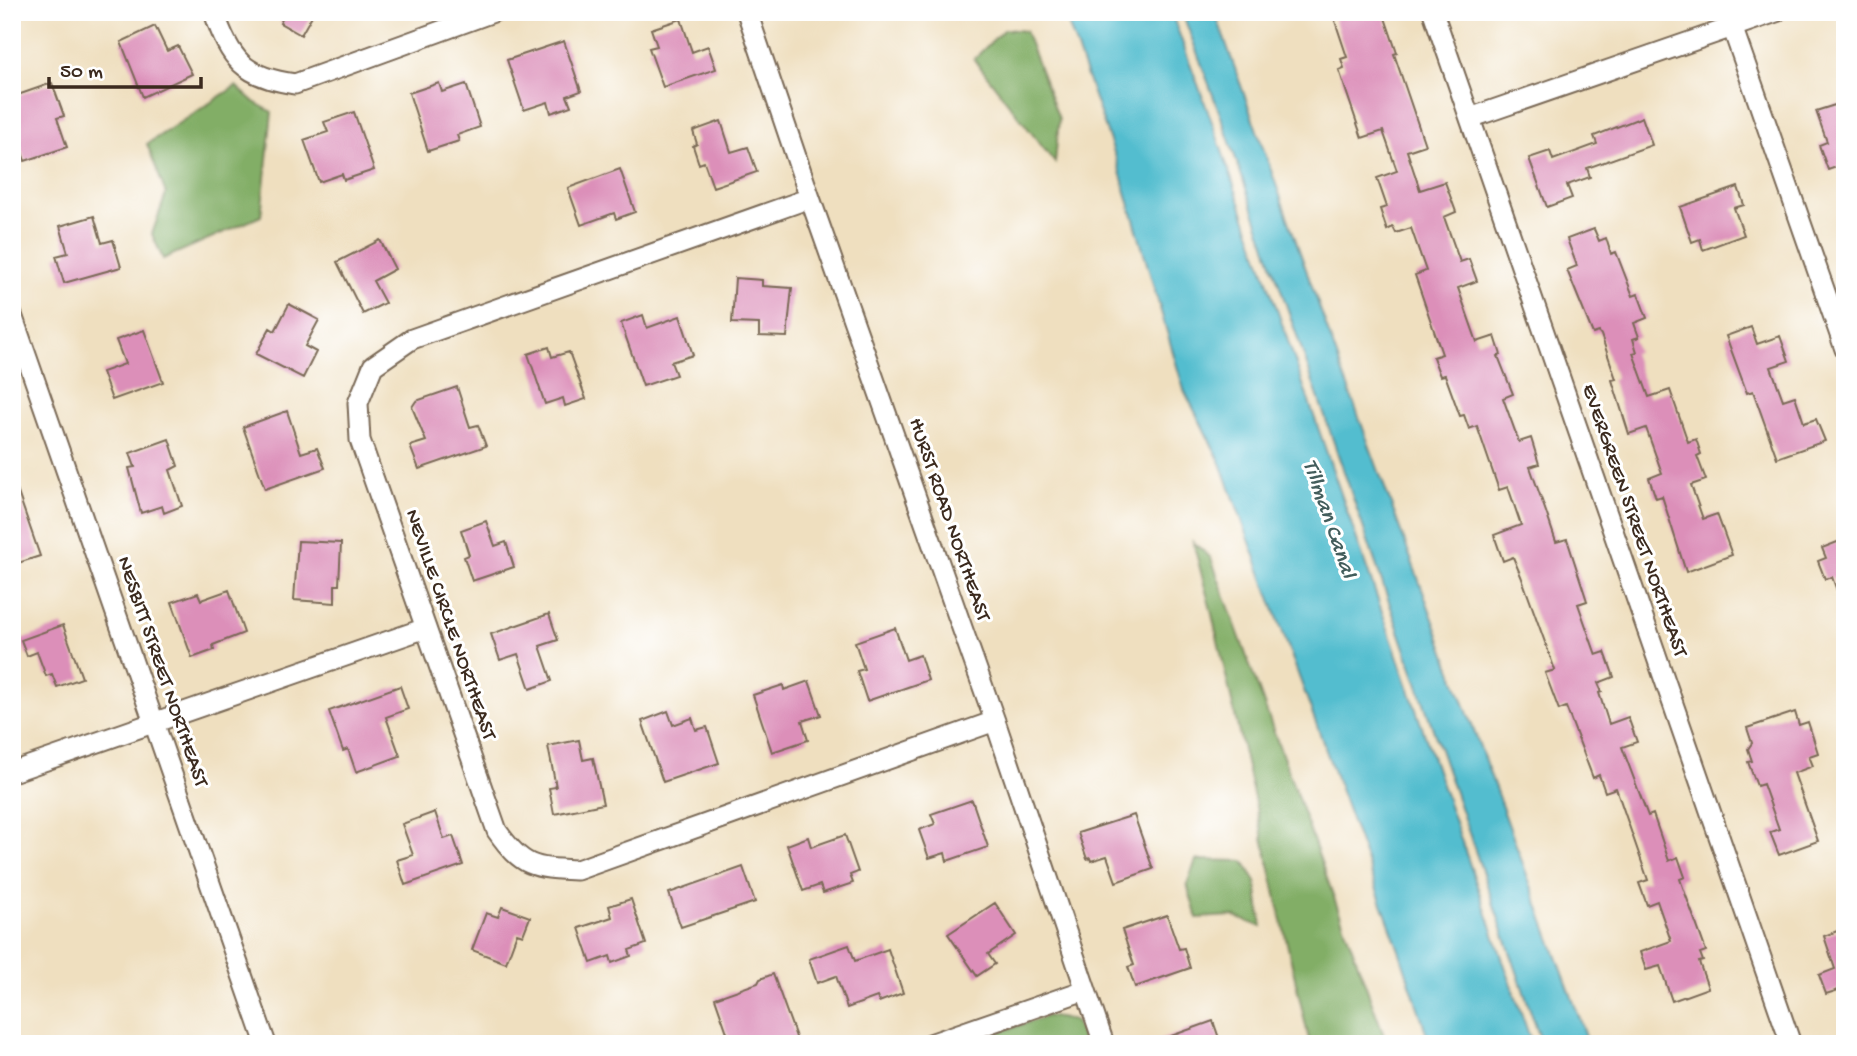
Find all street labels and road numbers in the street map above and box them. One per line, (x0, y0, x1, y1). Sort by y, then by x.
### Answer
street label: EVERGREEN STREET NORTHEAST (1575, 381, 1692, 661)
street label: HURST ROAD NORTHEAST (901, 415, 995, 626)
street label: NEVILLE CIRCLE NORTHEAST (398, 506, 501, 744)
street label: NESBITT STREET NORTHEAST (110, 553, 213, 791)

